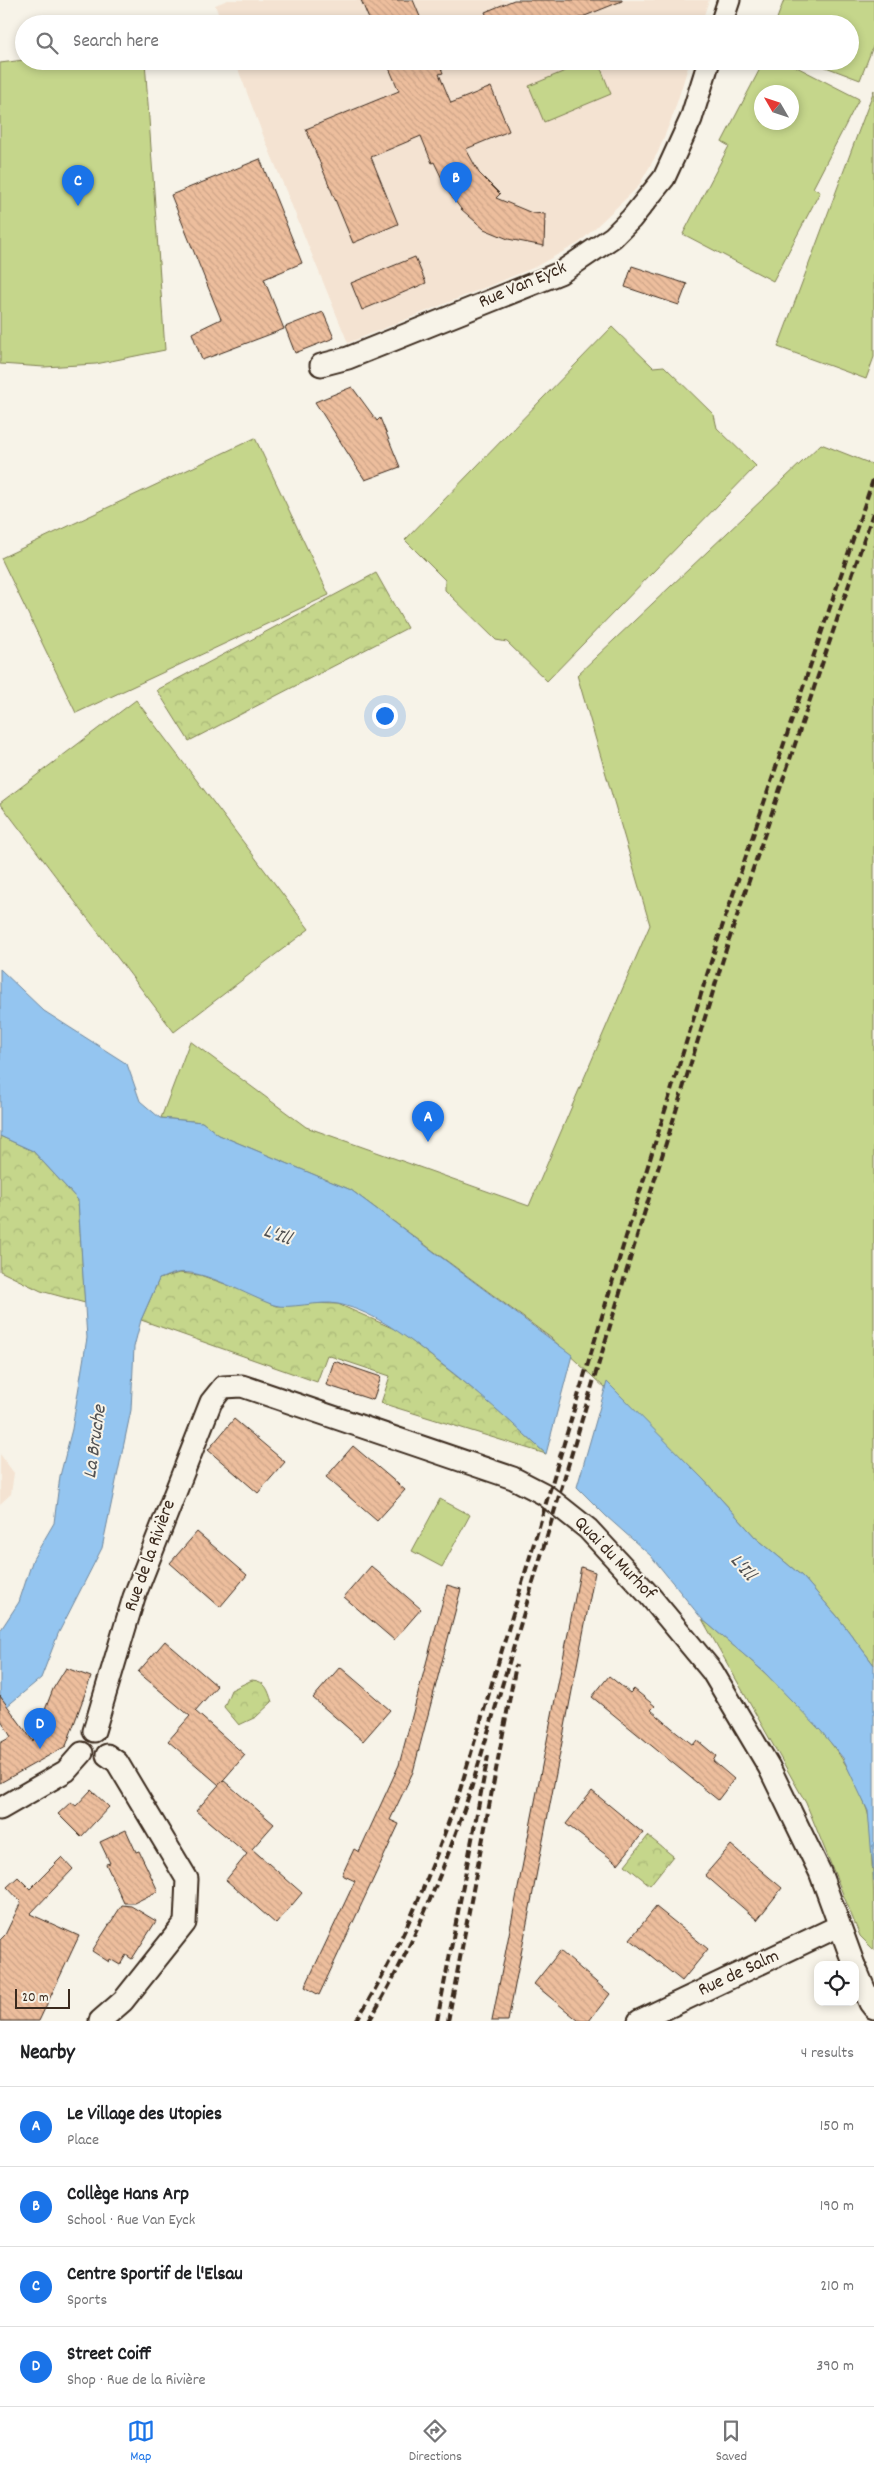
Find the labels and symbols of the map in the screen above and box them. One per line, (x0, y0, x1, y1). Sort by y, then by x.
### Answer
north arrow (754, 85, 799, 130)
pin: B (440, 162, 472, 203)
pin: C (62, 165, 94, 206)
street label: Rue Van Eyck (475, 255, 571, 317)
your location (372, 703, 398, 729)
pin: A (412, 1101, 444, 1142)
water label: L'Ill (259, 1218, 297, 1255)
water label: La Bruche (77, 1402, 115, 1480)
street label: Rue de la Rivière (118, 1496, 184, 1616)
street label: Quai du Murhof (567, 1511, 662, 1608)
water label: L'Ill (722, 1548, 763, 1589)
pin: D (24, 1708, 56, 1749)
street label: Rue de Salm (694, 1943, 784, 2005)
scale bar (15, 1986, 70, 2009)

